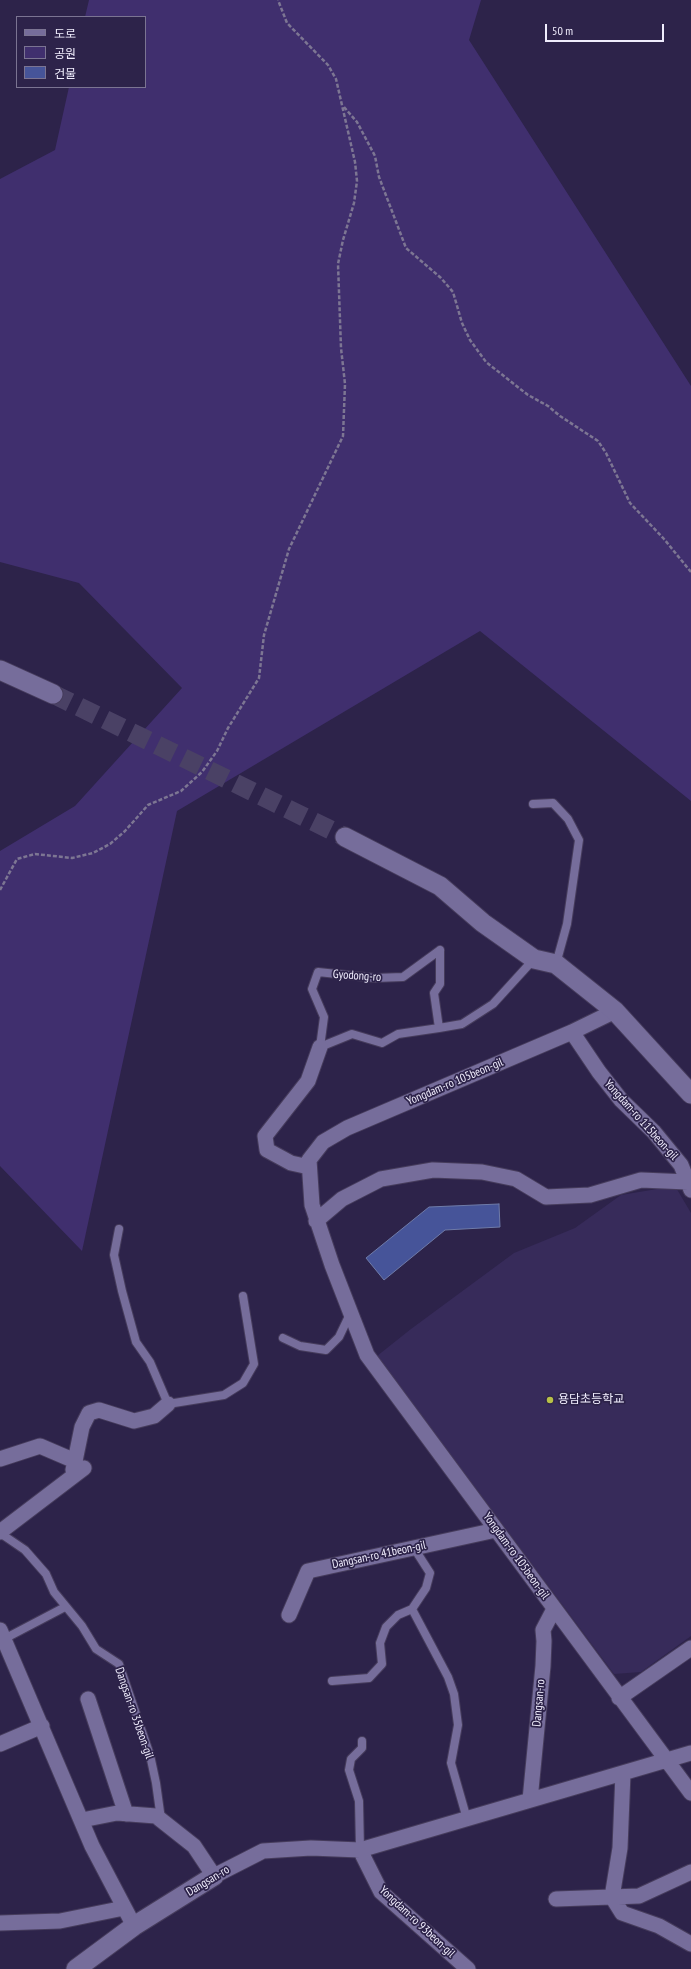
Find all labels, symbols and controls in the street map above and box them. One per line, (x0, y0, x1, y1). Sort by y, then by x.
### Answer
legend (16, 16, 146, 88)
scale bar (547, 16, 666, 42)
text: 50 m (552, 23, 573, 38)
text: 도로 (54, 26, 76, 41)
text: 공원 (54, 46, 76, 61)
text: 건물 (54, 66, 76, 81)
street label: Gyodong-ro (332, 967, 382, 985)
street label: Yongdam-ro 105beon-gil (405, 1055, 505, 1109)
street label: Yongdam-ro 115beon-gil (601, 1077, 681, 1163)
place label: 용담초등학교 (558, 1393, 624, 1407)
marker: 용담초등학교 (545, 1395, 555, 1405)
street label: Yongdam-ro 105beon-gil (480, 1510, 552, 1602)
street label: Dangsan-ro 41beon-gil (331, 1538, 427, 1572)
street label: Dangsan-ro 35beon-gil (112, 1665, 156, 1761)
street label: Dangsan-ro (530, 1679, 548, 1727)
street label: Dangsan-ro (184, 1863, 232, 1899)
street label: Yongdam-ro 93beon-gil (376, 1883, 458, 1961)

